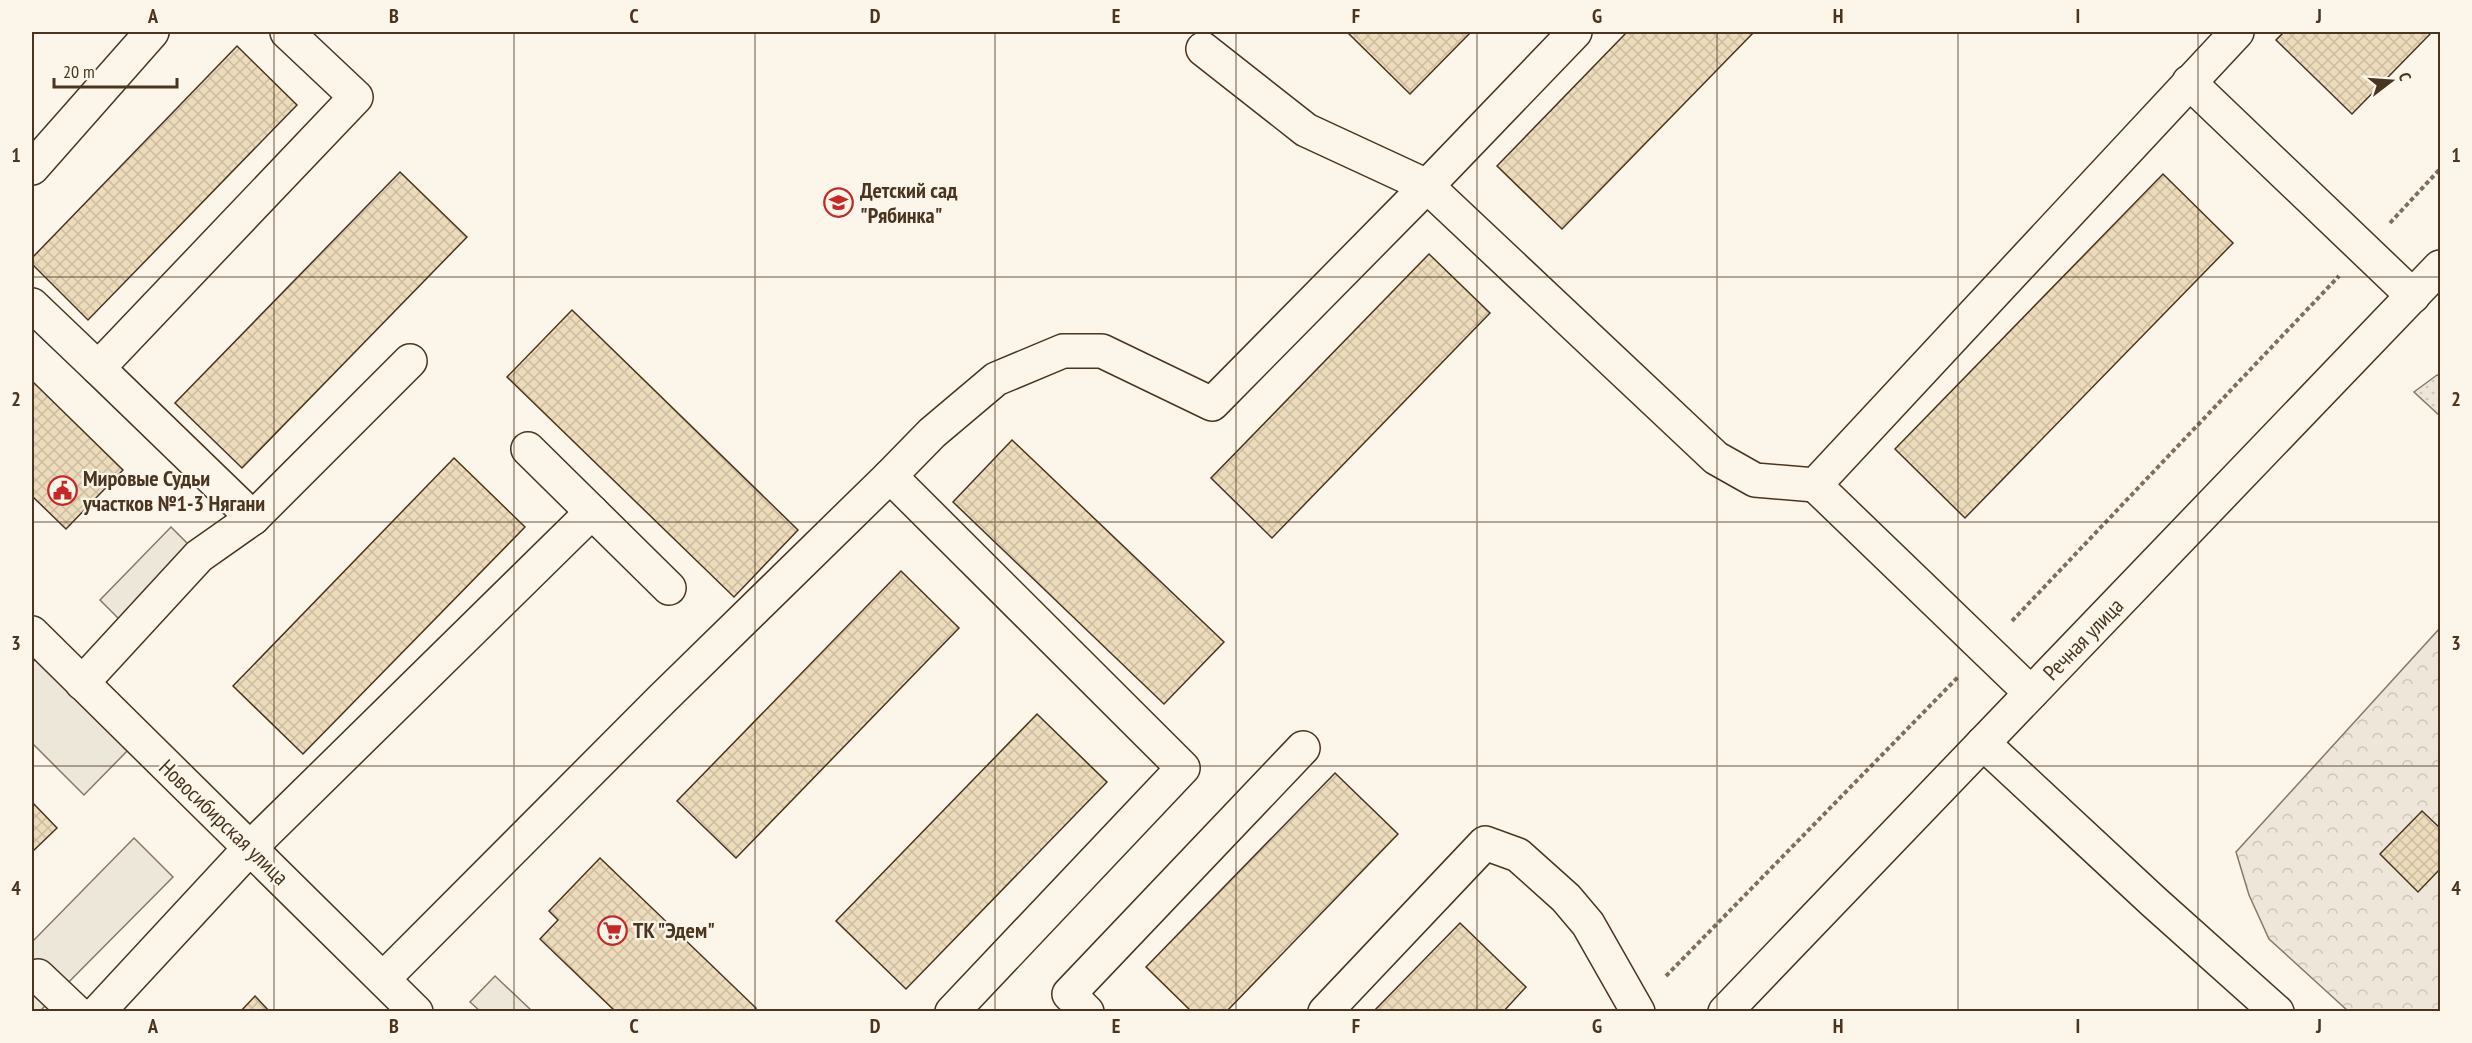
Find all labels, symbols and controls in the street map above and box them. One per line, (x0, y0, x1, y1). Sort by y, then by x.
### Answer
text: A (147, 3, 159, 29)
text: B (389, 3, 399, 29)
text: C (629, 3, 639, 29)
text: D (870, 3, 881, 29)
text: E (1112, 3, 1120, 29)
text: F (1352, 3, 1360, 29)
text: G (1592, 3, 1602, 29)
text: H (1833, 3, 1843, 29)
text: I (2076, 3, 2080, 29)
text: J (2315, 3, 2322, 29)
scale bar (54, 51, 177, 89)
north arrow (2361, 51, 2421, 111)
text: 20 m (63, 60, 95, 83)
text: С (2395, 70, 2416, 84)
text: 1 (11, 142, 21, 168)
text: 1 (2451, 142, 2461, 168)
place label: Детский сад "Рябинка" (860, 176, 958, 229)
school or university icon: Детский сад "Рябинка" (823, 187, 855, 219)
text: 2 (11, 386, 21, 412)
text: 2 (2451, 386, 2461, 412)
place label: Мировые Судьи участков №1-3 Нягани (82, 464, 265, 517)
public building icon: Мировые Судьи участков №1-3 Нягани (46, 475, 78, 507)
street label: Речная улица (2037, 592, 2129, 686)
text: 3 (11, 630, 21, 656)
text: 3 (2451, 630, 2461, 656)
street label: Новосибирская улица (153, 753, 295, 891)
text: 4 (11, 875, 21, 901)
text: 4 (2451, 875, 2461, 901)
supermarket icon: ТК "Эдем" (596, 914, 628, 946)
place label: ТК "Эдем" (633, 916, 715, 944)
text: A (147, 1013, 159, 1039)
text: B (389, 1013, 399, 1039)
text: C (629, 1013, 639, 1039)
text: D (870, 1013, 881, 1039)
text: E (1112, 1013, 1120, 1039)
text: F (1352, 1013, 1360, 1039)
text: G (1592, 1013, 1602, 1039)
text: H (1833, 1013, 1843, 1039)
text: I (2076, 1013, 2080, 1039)
text: J (2315, 1013, 2322, 1039)

